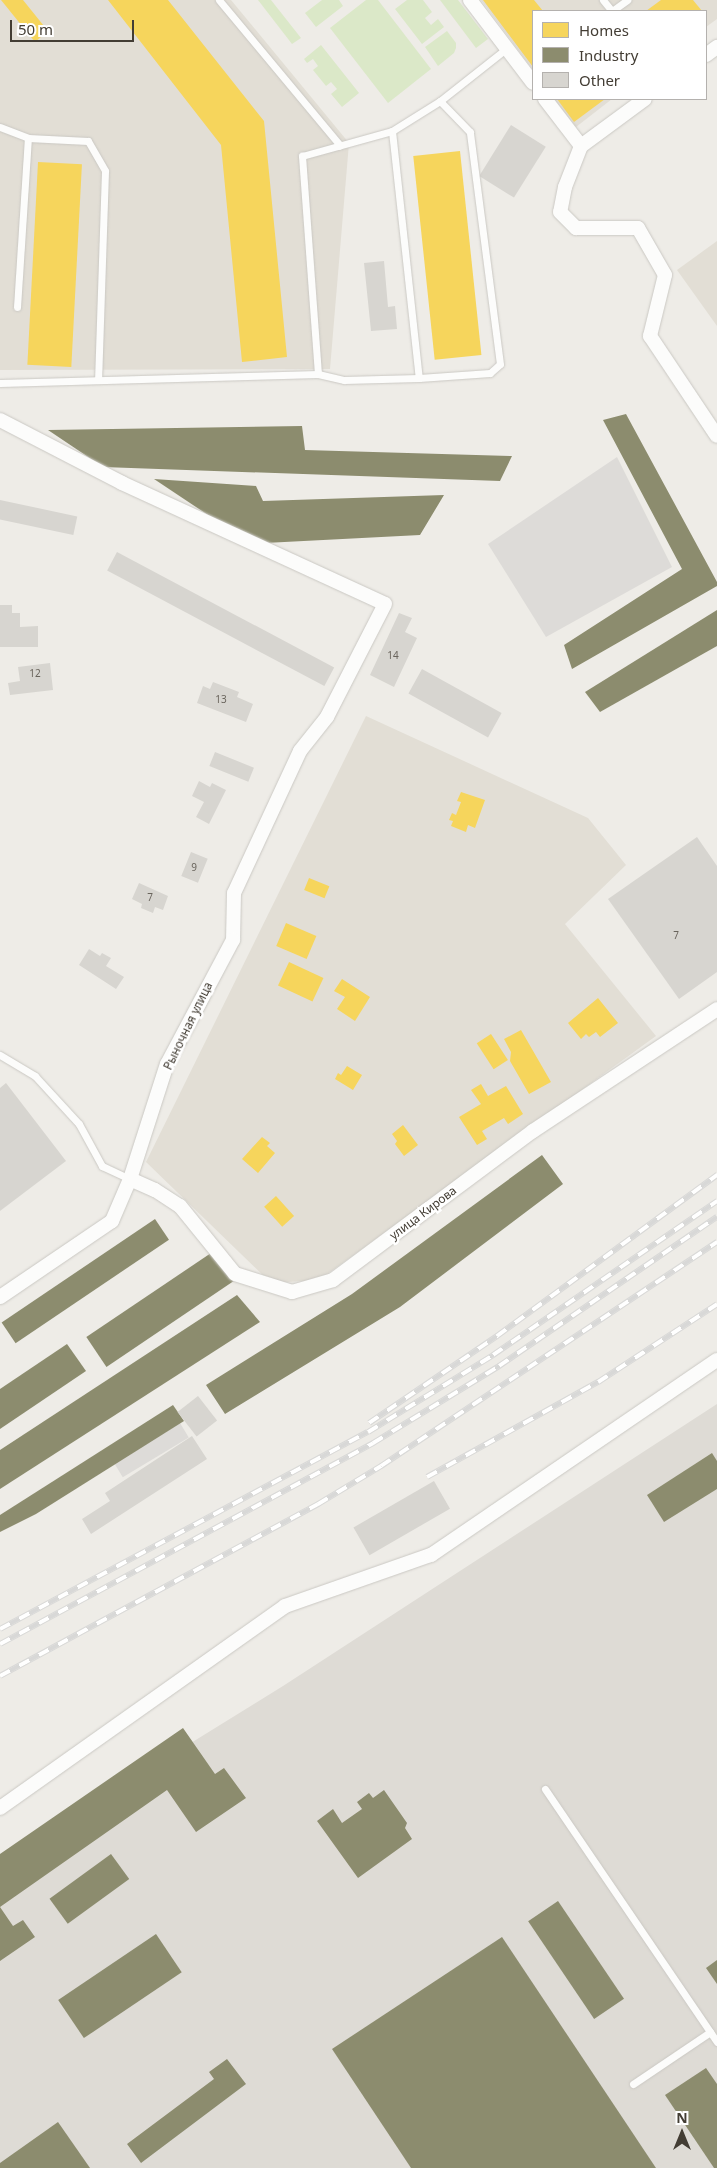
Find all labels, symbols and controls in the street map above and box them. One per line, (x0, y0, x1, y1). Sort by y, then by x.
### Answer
scale bar (12, 10, 136, 42)
legend (532, 10, 707, 100)
text: 50 m (18, 19, 53, 39)
text: Homes (579, 20, 629, 40)
text: Industry (579, 45, 638, 65)
text: Other (579, 70, 620, 90)
house number: 14 (387, 650, 399, 662)
house number: 12 (29, 668, 41, 680)
house number: 13 (215, 694, 227, 706)
house number: 9 (191, 862, 197, 874)
house number: 7 (147, 892, 153, 904)
house number: 7 (673, 930, 679, 942)
street label: Рыночная улица (161, 980, 215, 1072)
street label: улица Кирова (387, 1183, 459, 1243)
north arrow (657, 2108, 707, 2158)
text: N (676, 2108, 688, 2127)

